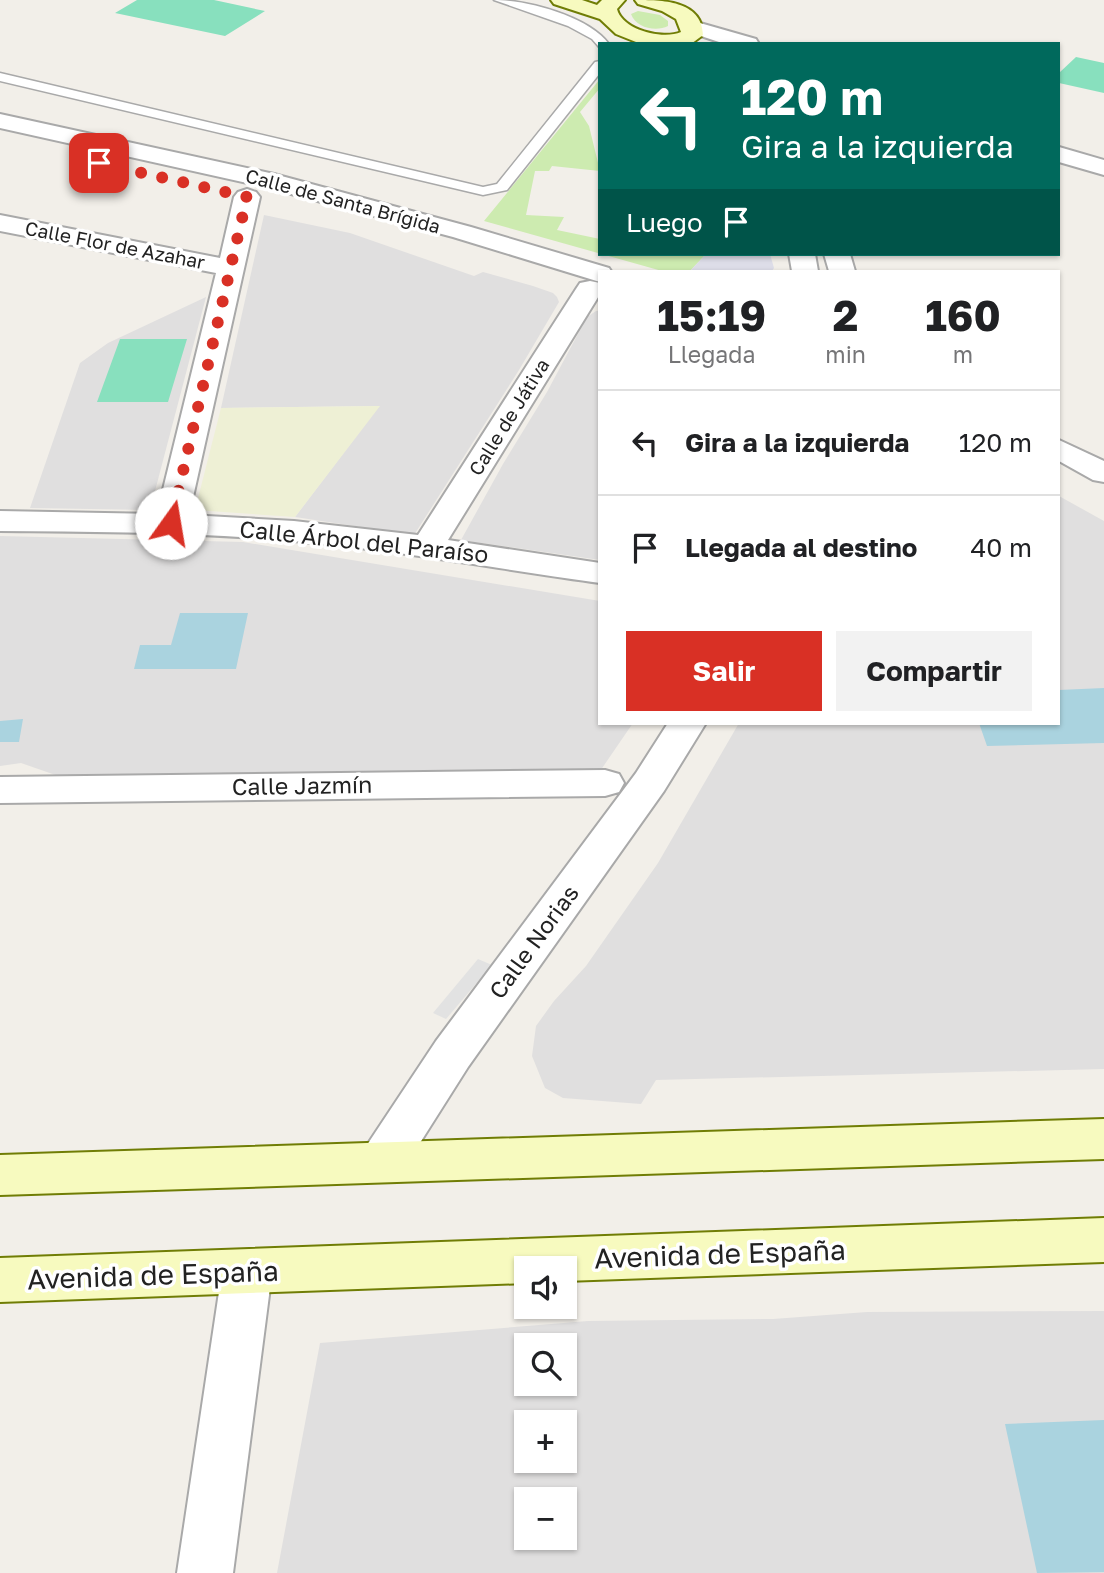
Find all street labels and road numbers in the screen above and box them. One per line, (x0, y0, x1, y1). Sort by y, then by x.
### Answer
street label: Calle de Santa Brígida (243, 163, 443, 238)
street label: Calle Flor de Azahar (23, 216, 208, 273)
street label: Calle de Játiva (463, 354, 554, 479)
street label: Calle Árbol del Paraíso (238, 514, 490, 568)
street label: Calle Jazmín (232, 770, 372, 800)
street label: Calle Norias (483, 879, 584, 1004)
street label: Avenida de España (594, 1233, 846, 1274)
street label: Avenida de España (27, 1254, 279, 1295)

